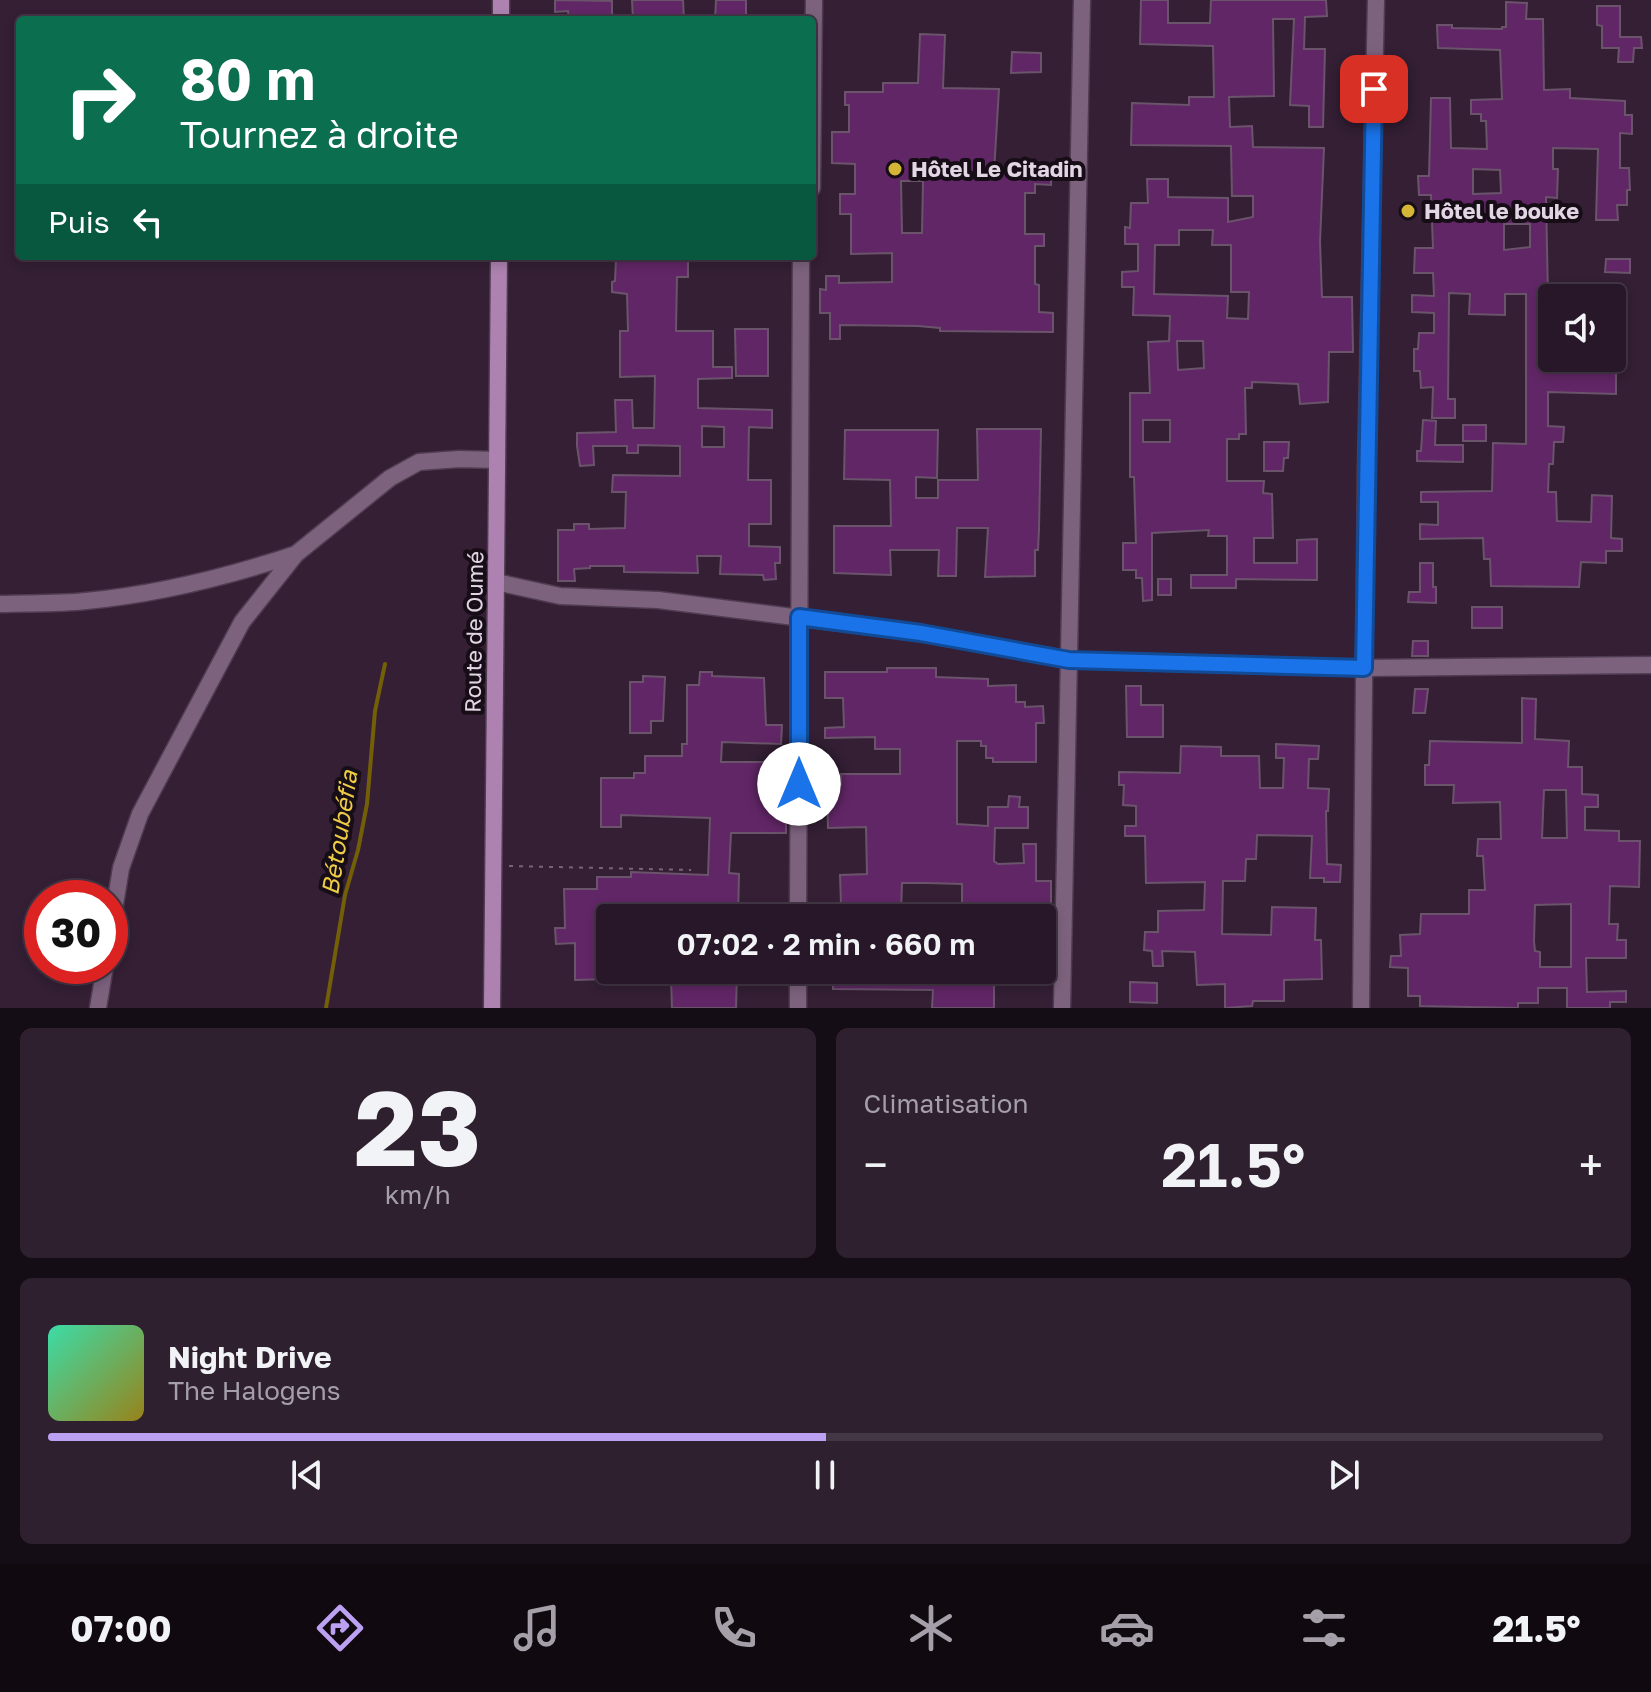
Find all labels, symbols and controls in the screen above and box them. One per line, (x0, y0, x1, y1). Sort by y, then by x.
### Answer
text: 80 m (180, 45, 315, 112)
icon: right (48, 48, 152, 152)
pin (1340, 55, 1408, 123)
icon: arrive (1352, 67, 1396, 111)
text: Tournez à droite (180, 113, 459, 156)
place label: Hôtel Le Citadin (911, 155, 1083, 182)
marker: Hôtel Le Citadin (886, 160, 904, 178)
place label: Hôtel le bouke (1424, 197, 1579, 224)
icon: left (126, 200, 170, 244)
marker: Hôtel le bouke (1399, 202, 1417, 220)
text: Puis (48, 204, 110, 240)
map controls (1538, 284, 1626, 372)
button: sound (1538, 284, 1626, 372)
street label: Route de Oumé (459, 551, 488, 713)
position arrow (757, 742, 841, 826)
water label: Bétoubéfia (314, 767, 363, 897)
speed limit sign: 30 (24, 880, 128, 984)
text: 07:02 · 2 min · 660 m (677, 926, 975, 962)
text: 23 (354, 1064, 481, 1189)
text: Climatisation (864, 1088, 1028, 1119)
text: 21.5° (1161, 1128, 1305, 1200)
text: − (864, 1138, 888, 1191)
text: + (1579, 1138, 1603, 1191)
text: km/h (385, 1179, 451, 1210)
text: Night Drive (168, 1339, 332, 1375)
text: The Halogens (168, 1375, 341, 1406)
icon: previous (285, 1453, 329, 1497)
icon: pause (803, 1453, 847, 1497)
icon: next (1322, 1453, 1366, 1497)
icon: directions (312, 1600, 368, 1656)
icon: music (509, 1600, 565, 1656)
icon: phone (706, 1600, 762, 1656)
icon: climate (903, 1600, 959, 1656)
icon: car (1099, 1600, 1155, 1656)
icon: filters (1296, 1600, 1352, 1656)
text: 07:00 (70, 1607, 172, 1650)
text: 21.5° (1493, 1607, 1581, 1650)

